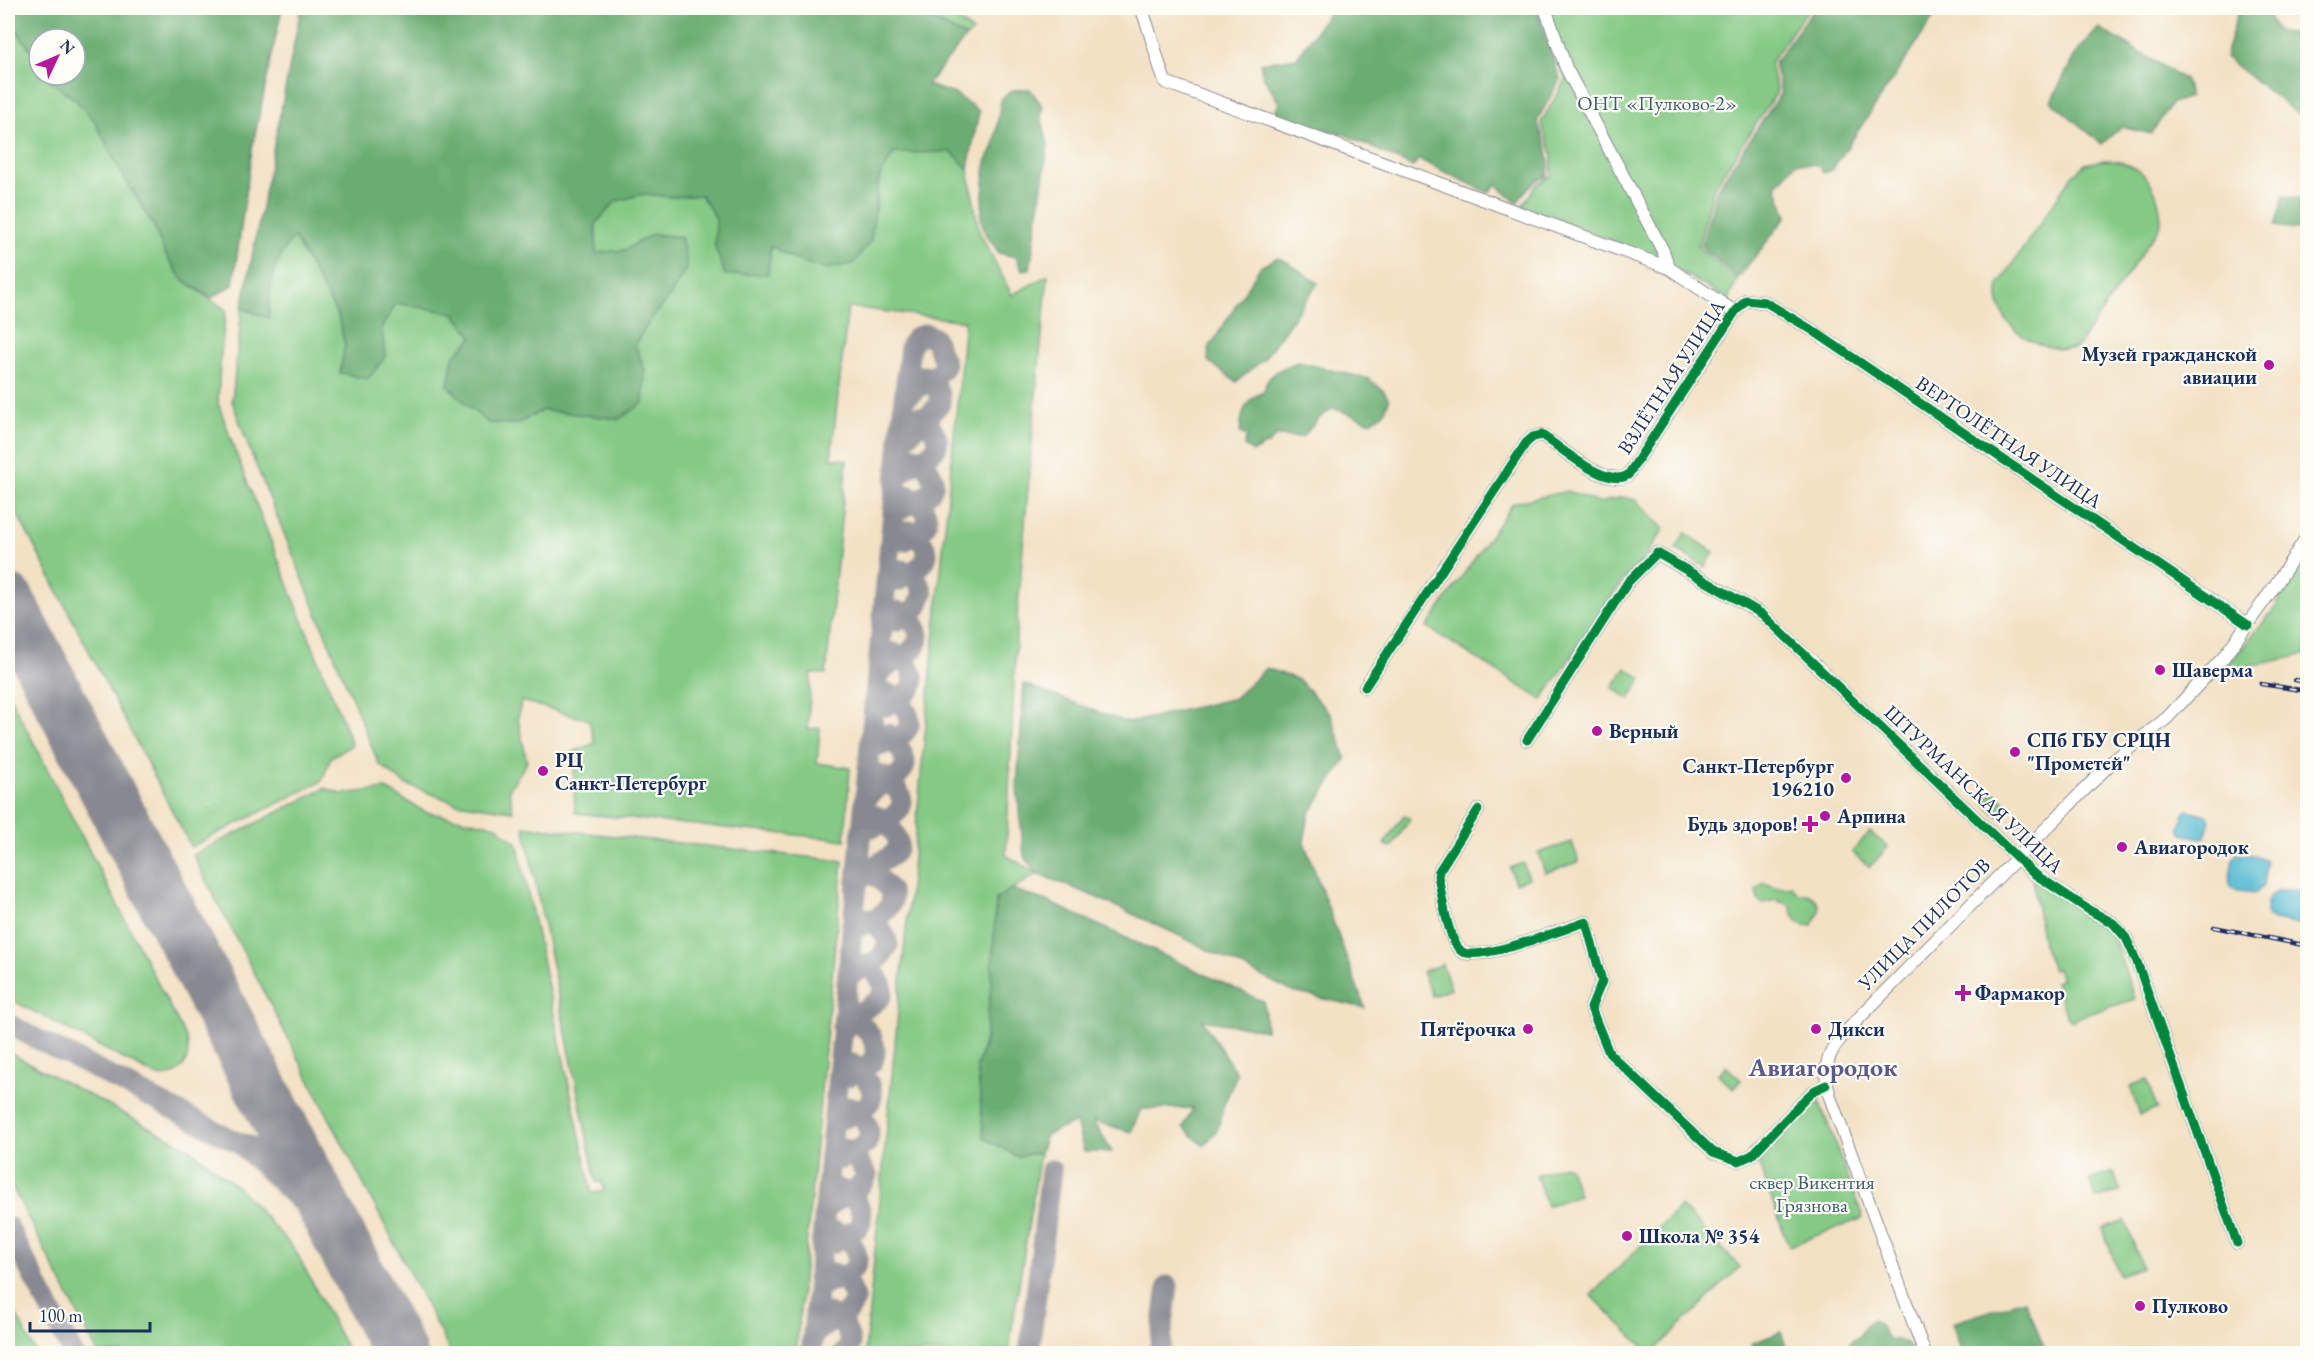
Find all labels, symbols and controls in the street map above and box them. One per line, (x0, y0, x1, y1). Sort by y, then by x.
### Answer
north arrow (27, 27, 87, 87)
text: N (55, 35, 80, 59)
park label: ОНТ «Пулково-2» (1577, 90, 1737, 116)
street label: ВЗЛЁТНАЯ УЛИЦА (1611, 295, 1731, 459)
place label: Музей гражданской авиации (2081, 341, 2257, 390)
marker: Музей гражданской авиации (2262, 358, 2276, 372)
street label: ВЕРТОЛЁТНАЯ УЛИЦА (1911, 370, 2107, 514)
place label: Шаверма (2172, 657, 2253, 683)
marker: Шаверма (2153, 663, 2167, 677)
street label: ШТУРМАНСКАЯ УЛИЦА (1879, 699, 2069, 879)
place label: Верный (1609, 718, 1679, 744)
marker: Верный (1590, 724, 1604, 738)
place label: СПб ГБУ СРЦН "Прометей" (2027, 727, 2171, 776)
marker: СПб ГБУ СРЦН "Прометей" (2008, 745, 2022, 759)
place label: РЦ Санкт-Петербург (555, 747, 706, 796)
place label: Санкт-Петербург 196210 (1683, 753, 1834, 802)
marker: РЦ Санкт-Петербург (536, 764, 550, 778)
marker: Санкт-Петербург 196210 (1839, 771, 1853, 785)
place label: Арпина (1836, 803, 1906, 829)
marker: Арпина (1818, 809, 1832, 823)
place label: Будь здоров! (1687, 811, 1798, 837)
marker: Будь здоров! (1803, 817, 1817, 831)
place label: Авиагородок (2133, 834, 2249, 860)
marker: Авиагородок (2115, 840, 2129, 854)
street label: УЛИЦА ПИЛОТОВ (1852, 852, 1996, 996)
place label: Фармакор (1975, 980, 2065, 1006)
marker: Фармакор (1956, 986, 1970, 1000)
place label: Пятёрочка (1420, 1016, 1516, 1042)
place label: Дикси (1828, 1016, 1885, 1042)
marker: Пятёрочка (1521, 1022, 1535, 1036)
marker: Дикси (1809, 1022, 1823, 1036)
district label: Авиагородок (1747, 1050, 1898, 1084)
park label: сквер Викентия Грязнова (1749, 1169, 1875, 1218)
place label: Школа № 354 (1639, 1223, 1760, 1249)
marker: Школа № 354 (1620, 1229, 1634, 1243)
place label: Пулково (2152, 1293, 2228, 1319)
scale bar (30, 1295, 150, 1333)
marker: Пулково (2133, 1299, 2147, 1313)
text: 100 m (39, 1304, 83, 1327)

